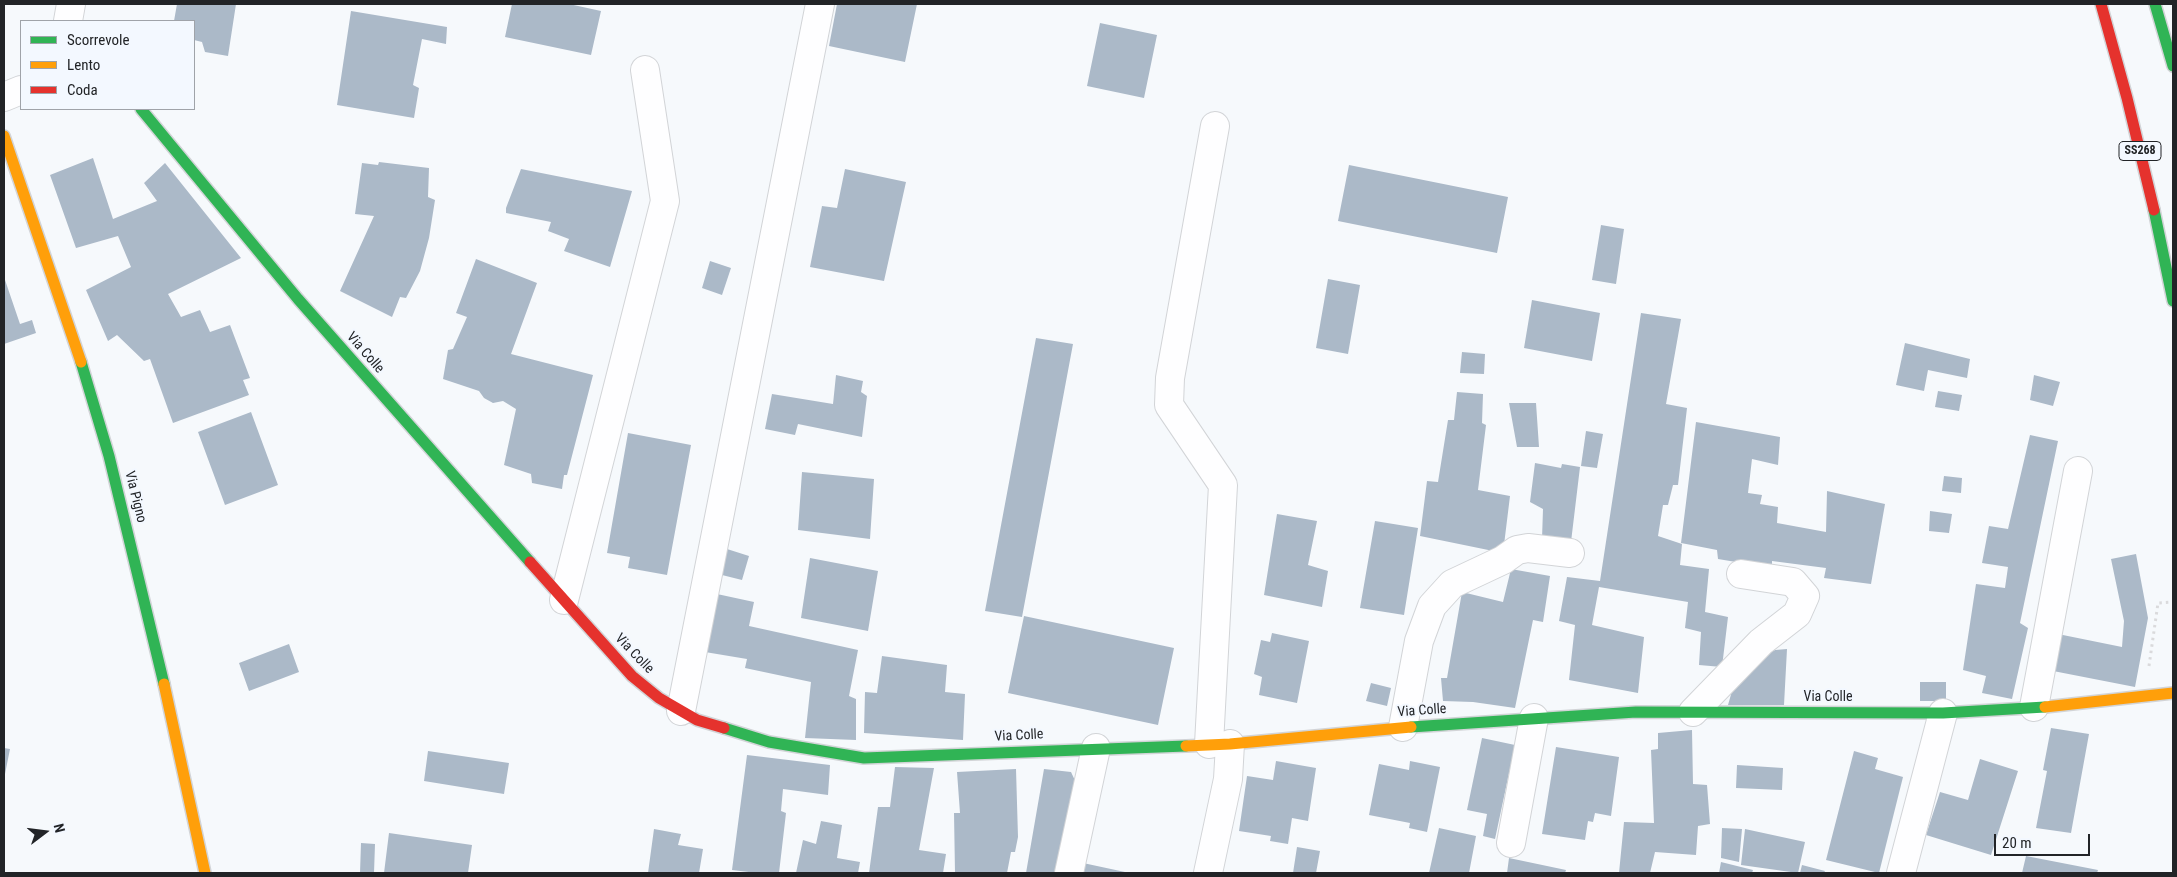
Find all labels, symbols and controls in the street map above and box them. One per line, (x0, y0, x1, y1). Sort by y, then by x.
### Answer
legend (20, 20, 195, 110)
text: Scorrevole (67, 31, 129, 49)
text: Lento (67, 56, 100, 74)
text: Coda (67, 81, 98, 99)
road number: SS268 (2119, 142, 2161, 160)
street label: Via Colle (343, 329, 387, 377)
street label: Via Pigno (120, 469, 150, 525)
street label: Via Colle (611, 631, 657, 677)
street label: Via Colle (1804, 689, 1852, 705)
street label: Via Colle (1397, 701, 1447, 721)
street label: Via Colle (994, 726, 1044, 746)
north arrow (20, 807, 70, 857)
text: N (51, 822, 68, 834)
scale bar (1997, 824, 2093, 856)
text: 20 m (2002, 834, 2032, 852)

